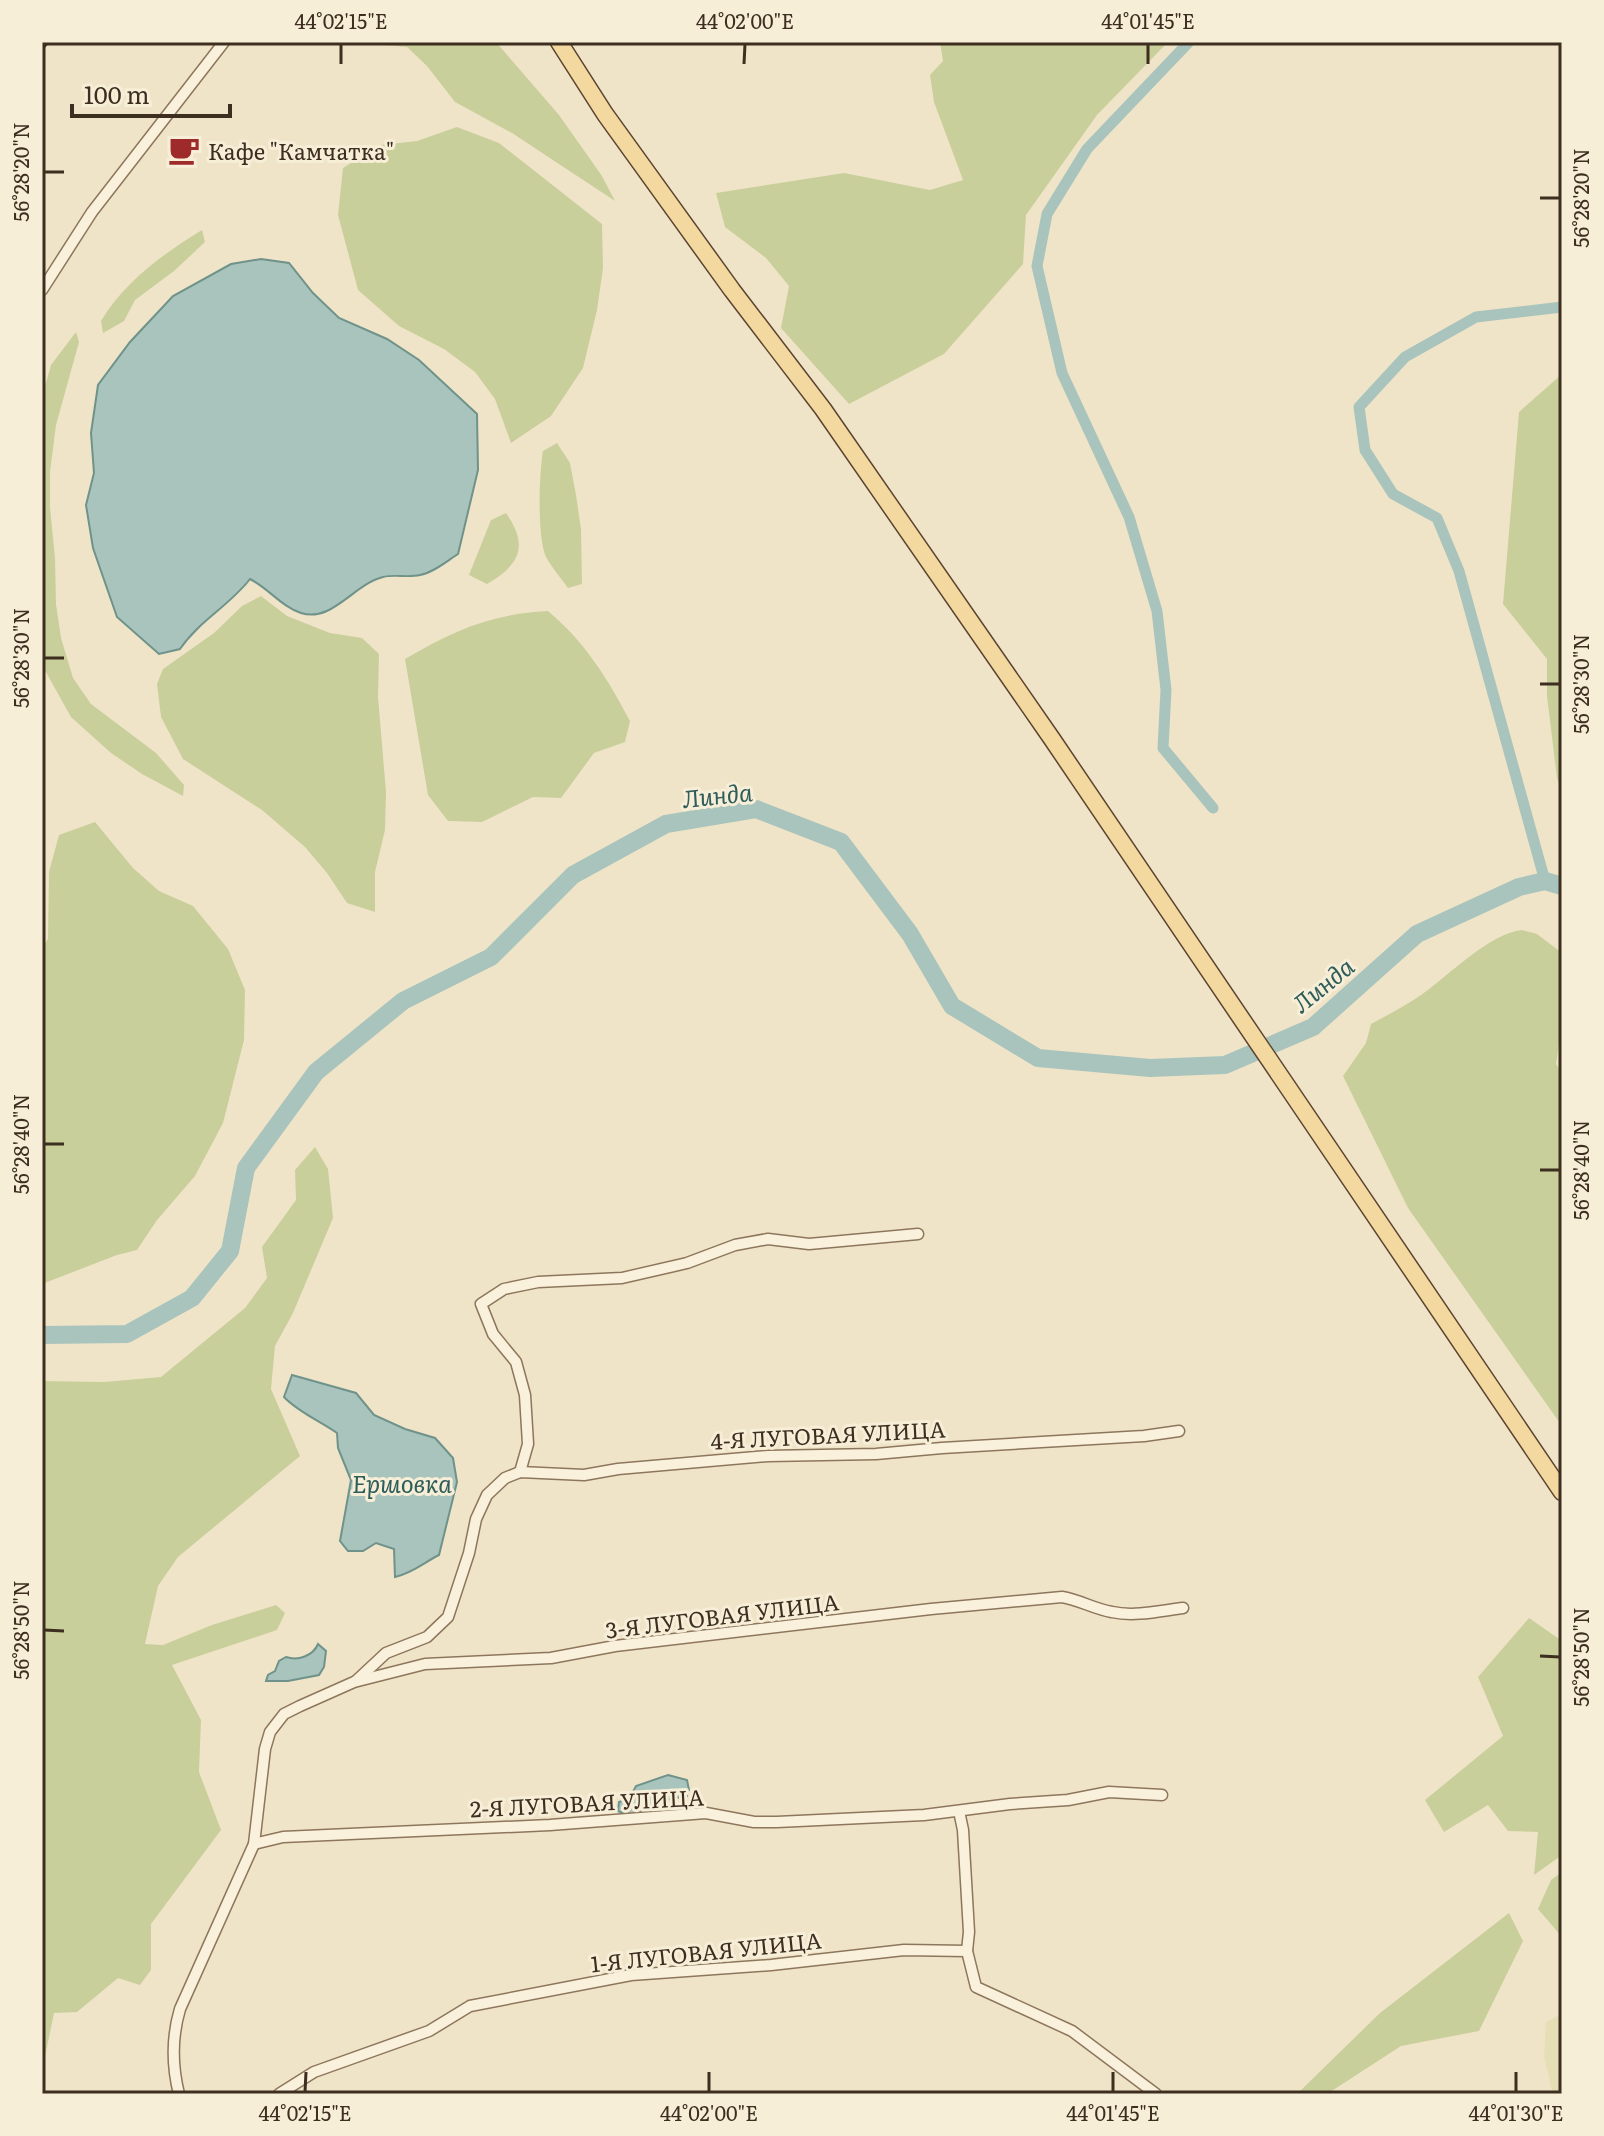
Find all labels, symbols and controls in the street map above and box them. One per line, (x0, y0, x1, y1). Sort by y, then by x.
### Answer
text: 44°02'15"E (294, 5, 388, 35)
text: 44°02'00"E (696, 5, 794, 35)
text: 44°01'45"E (1101, 5, 1195, 35)
scale bar (72, 68, 230, 118)
text: 100 m (84, 76, 150, 111)
text: 56°28'20"N (5, 122, 35, 222)
cafe icon: Кафе "Камчатка" (167, 133, 201, 167)
place label: Кафе "Камчатка" (208, 134, 394, 167)
text: 56°28'20"N (1565, 148, 1595, 248)
text: 56°28'30"N (5, 608, 35, 708)
text: 56°28'30"N (1565, 634, 1595, 734)
water label: Линда (680, 773, 754, 815)
water label: Линда (1283, 948, 1361, 1020)
text: 56°28'40"N (5, 1094, 35, 1194)
text: 56°28'40"N (1565, 1120, 1595, 1220)
street label: 4-Я ЛУГОВАЯ УЛИЦА (710, 1411, 946, 1457)
water label: Ершовка (352, 1465, 452, 1500)
text: 56°28'50"N (5, 1580, 35, 1680)
street label: 3-Я ЛУГОВАЯ УЛИЦА (603, 1584, 841, 1646)
text: 56°28'50"N (1565, 1607, 1595, 1707)
street label: 2-Я ЛУГОВАЯ УЛИЦА (469, 1779, 705, 1825)
street label: 1-Я ЛУГОВАЯ УЛИЦА (589, 1922, 823, 1980)
text: 44°02'15"E (258, 2097, 352, 2127)
text: 44°02'00"E (660, 2097, 758, 2127)
text: 44°01'45"E (1066, 2097, 1160, 2127)
text: 44°01'30"E (1469, 2097, 1563, 2127)

